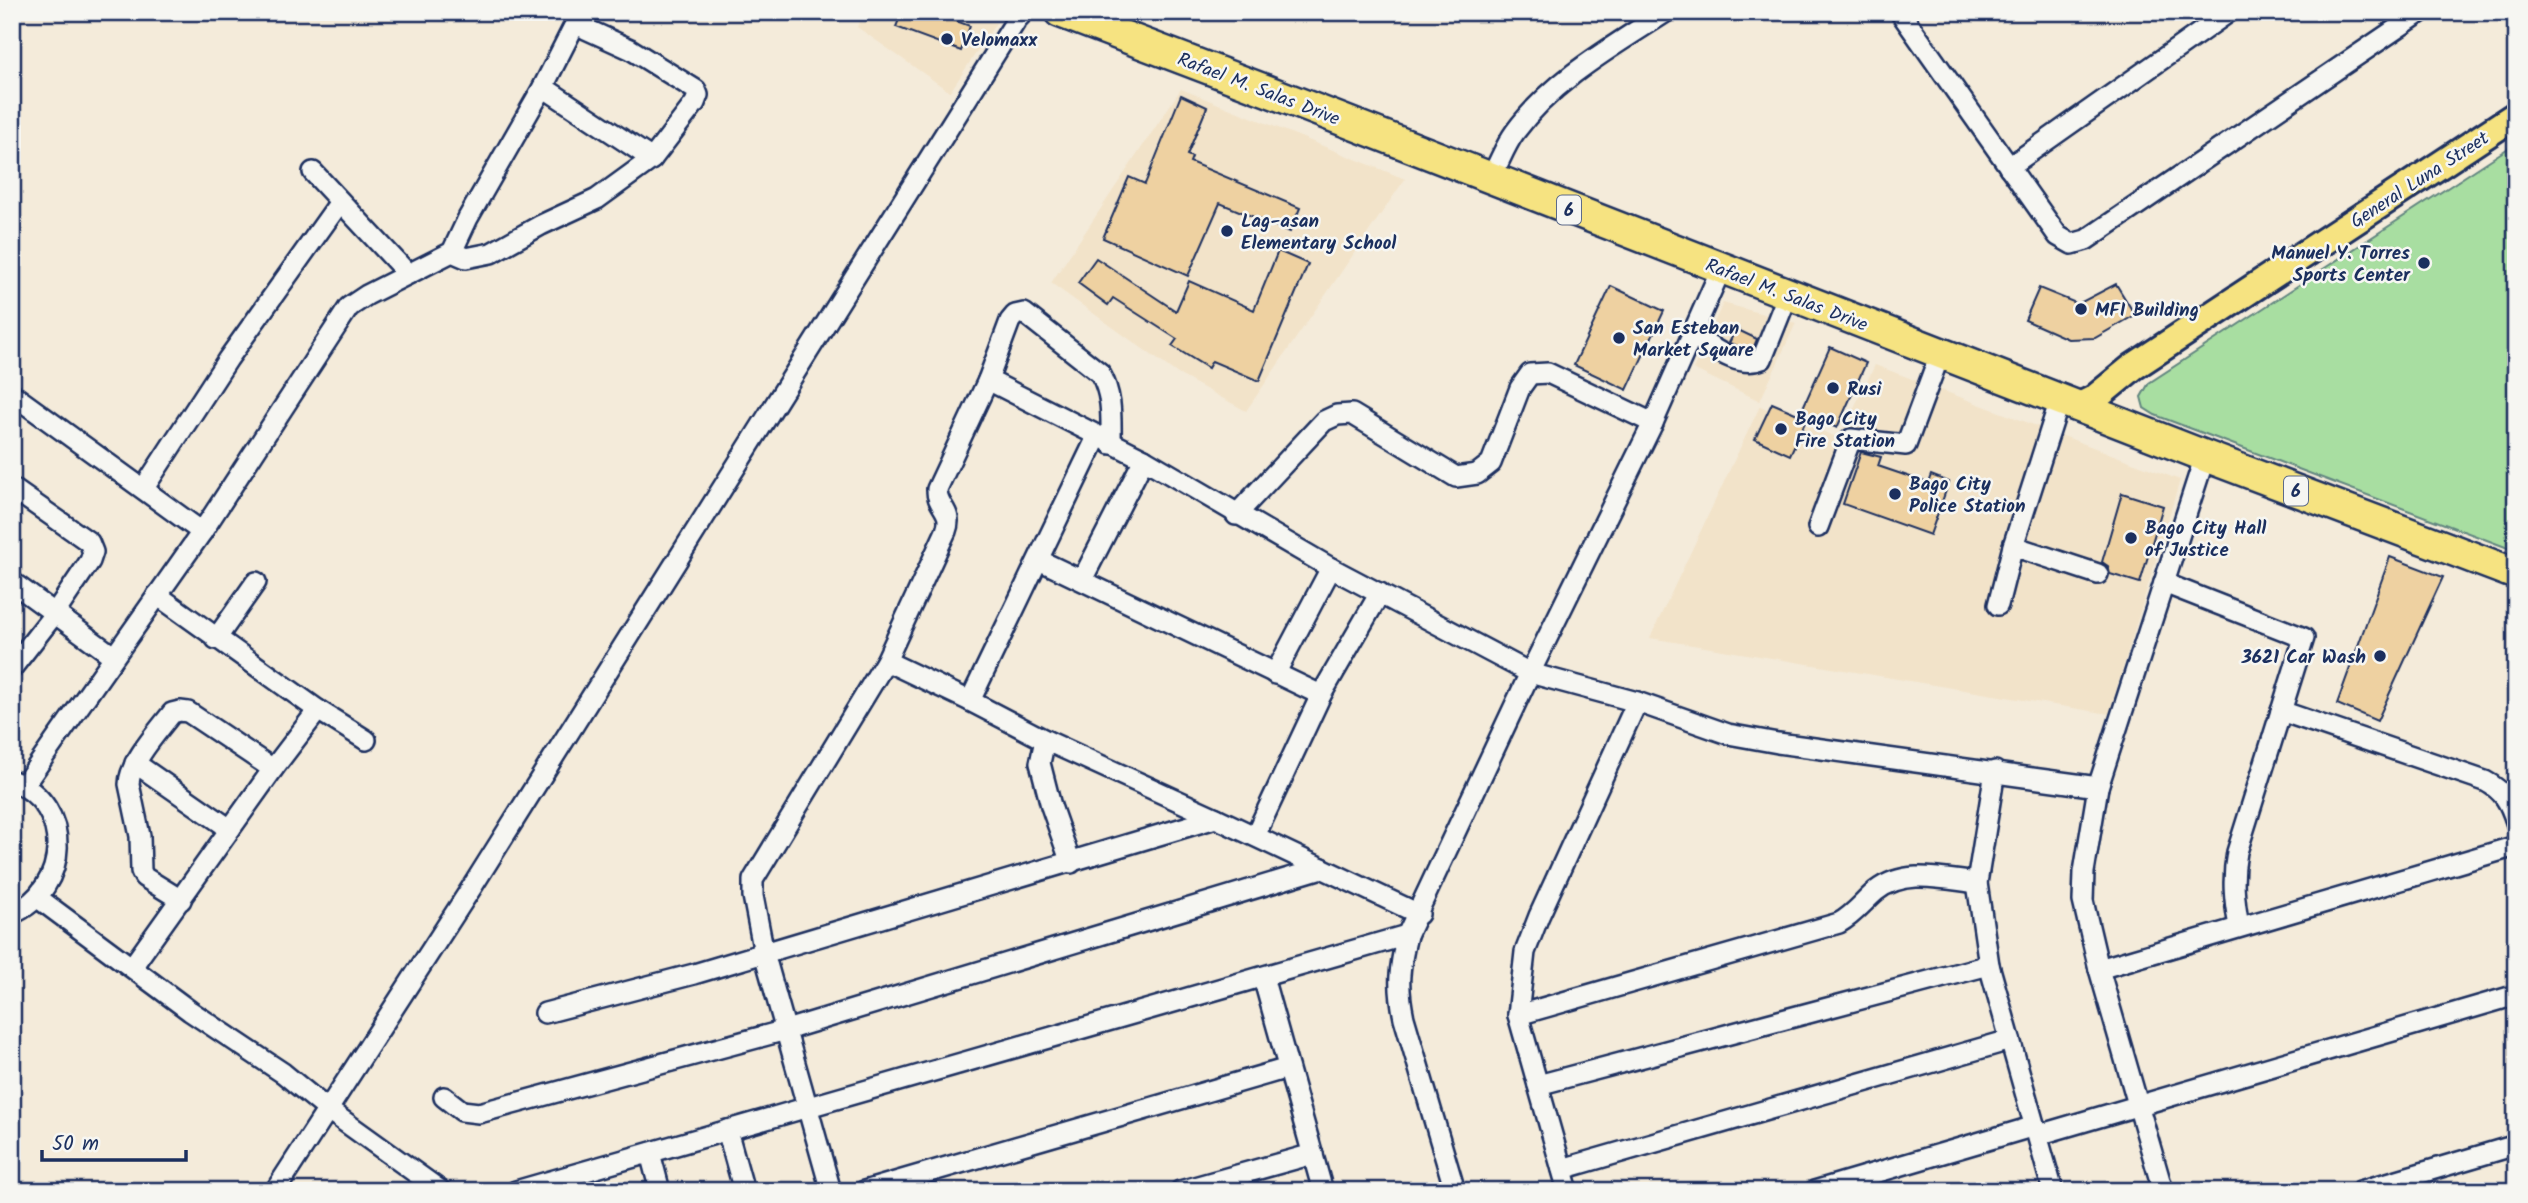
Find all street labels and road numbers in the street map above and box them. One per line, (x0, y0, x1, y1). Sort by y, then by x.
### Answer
street label: Rafael M. Salas Drive (1173, 45, 1344, 135)
street label: General Luna Street (2345, 124, 2496, 237)
road number: 6 (1557, 196, 1581, 224)
street label: Rafael M. Salas Drive (1701, 251, 1872, 341)
road number: 6 (2284, 476, 2308, 505)

